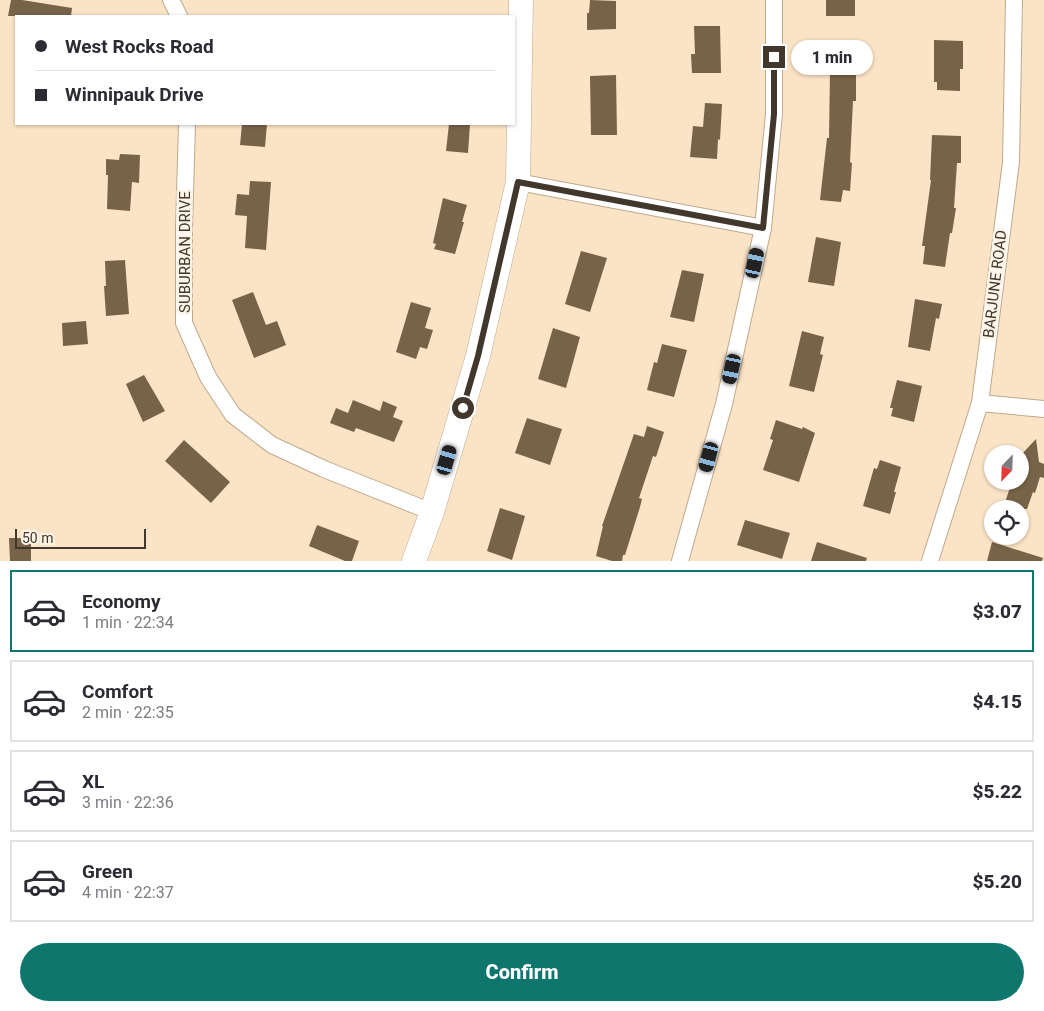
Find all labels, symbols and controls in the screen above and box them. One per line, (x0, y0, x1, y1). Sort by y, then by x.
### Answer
text: West Rocks Road (65, 35, 214, 58)
callout: 1 min (792, 40, 874, 74)
route end (763, 46, 785, 68)
text: 1 min (812, 48, 852, 67)
text: Winnipauk Drive (65, 83, 203, 106)
street label: SUBURBAN DRIVE (176, 191, 194, 313)
street label: BARJUNE ROAD (979, 229, 1011, 339)
car (744, 247, 765, 279)
car (721, 353, 742, 385)
route start (452, 397, 474, 419)
car (697, 441, 720, 473)
car (435, 444, 458, 476)
north arrow (984, 445, 1029, 490)
map controls (984, 445, 1029, 545)
button: locate (984, 500, 1029, 545)
scale bar (15, 526, 146, 549)
text: 50 m (22, 530, 54, 546)
icon: car (22, 589, 67, 634)
text: Economy (82, 590, 161, 613)
text: $3.07 (973, 600, 1022, 623)
text: 1 min · 22:34 (82, 613, 174, 632)
icon: car (22, 679, 67, 724)
text: Comfort (82, 680, 153, 703)
text: $4.15 (973, 690, 1022, 713)
text: 2 min · 22:35 (82, 703, 174, 722)
icon: car (22, 769, 67, 814)
text: XL (82, 770, 104, 793)
text: $5.22 (973, 780, 1022, 803)
text: 3 min · 22:36 (82, 793, 174, 812)
icon: car (22, 859, 67, 904)
text: Green (82, 860, 133, 883)
text: $5.20 (973, 870, 1022, 893)
text: 4 min · 22:37 (82, 883, 174, 902)
button: Confirm (20, 943, 1024, 1001)

